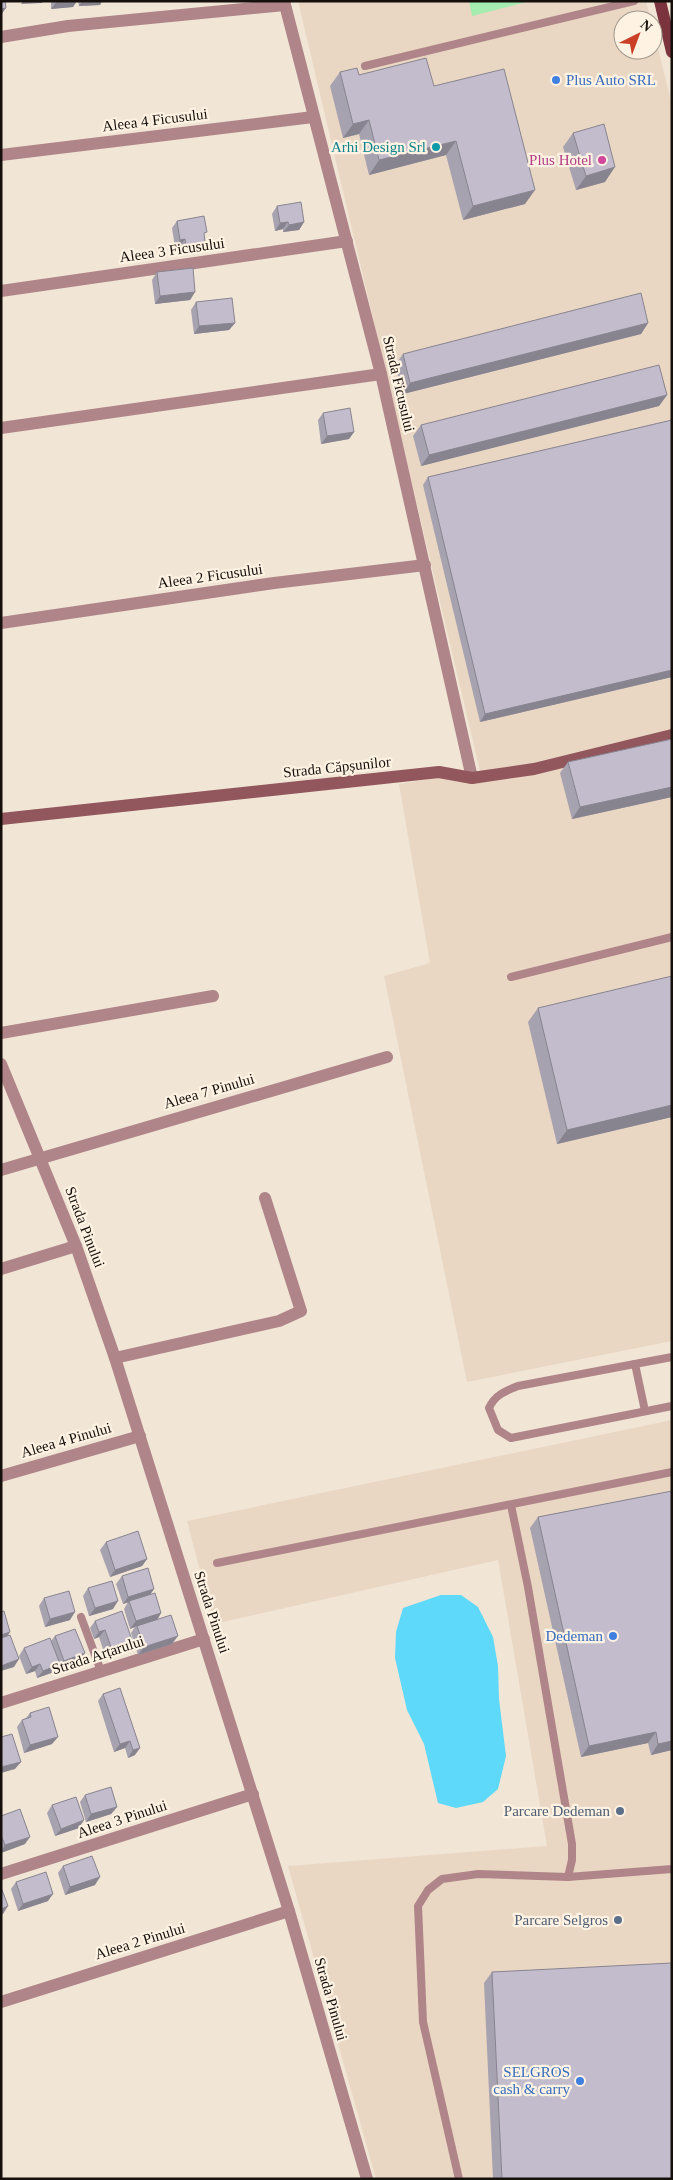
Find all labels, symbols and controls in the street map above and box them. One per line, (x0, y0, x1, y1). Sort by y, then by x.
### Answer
north arrow (613, 10, 663, 60)
text: N (638, 17, 655, 35)
place label: Plus Auto SRL (566, 72, 656, 88)
marker: Plus Auto SRL (550, 74, 562, 86)
street label: Aleea 4 Ficusului (102, 106, 208, 134)
place label: Arhi Design Srl (331, 139, 426, 155)
marker: Arhi Design Srl (430, 141, 442, 153)
place label: Plus Hotel (529, 152, 592, 168)
marker: Plus Hotel (596, 154, 608, 166)
street label: Aleea 3 Ficusului (118, 235, 226, 265)
street label: Strada Ficusului (380, 334, 418, 434)
street label: Aleea 2 Ficusului (156, 561, 264, 591)
street label: Strada Căpșunilor (283, 753, 392, 782)
street label: Aleea 7 Pinului (162, 1070, 256, 1112)
street label: Strada Pinului (62, 1184, 108, 1270)
street label: Aleea 4 Pinului (19, 1419, 113, 1461)
street label: Strada Pinului (191, 1569, 233, 1655)
place label: Dedeman (546, 1628, 603, 1644)
marker: Dedeman (607, 1630, 619, 1642)
street label: Strada Arțarului (50, 1633, 147, 1678)
street label: Aleea 3 Pinului (75, 1797, 169, 1841)
place label: Parcare Dedeman (504, 1803, 610, 1819)
marker: Parcare Dedeman (614, 1805, 626, 1817)
place label: Parcare Selgros (514, 1912, 608, 1928)
marker: Parcare Selgros (612, 1914, 624, 1926)
street label: Aleea 2 Pinului (93, 1920, 187, 1962)
street label: Strada Pinului (312, 1956, 350, 2042)
place label: SELGROS cash & carry (493, 2064, 570, 2097)
marker: SELGROS cash & carry (574, 2075, 586, 2087)

